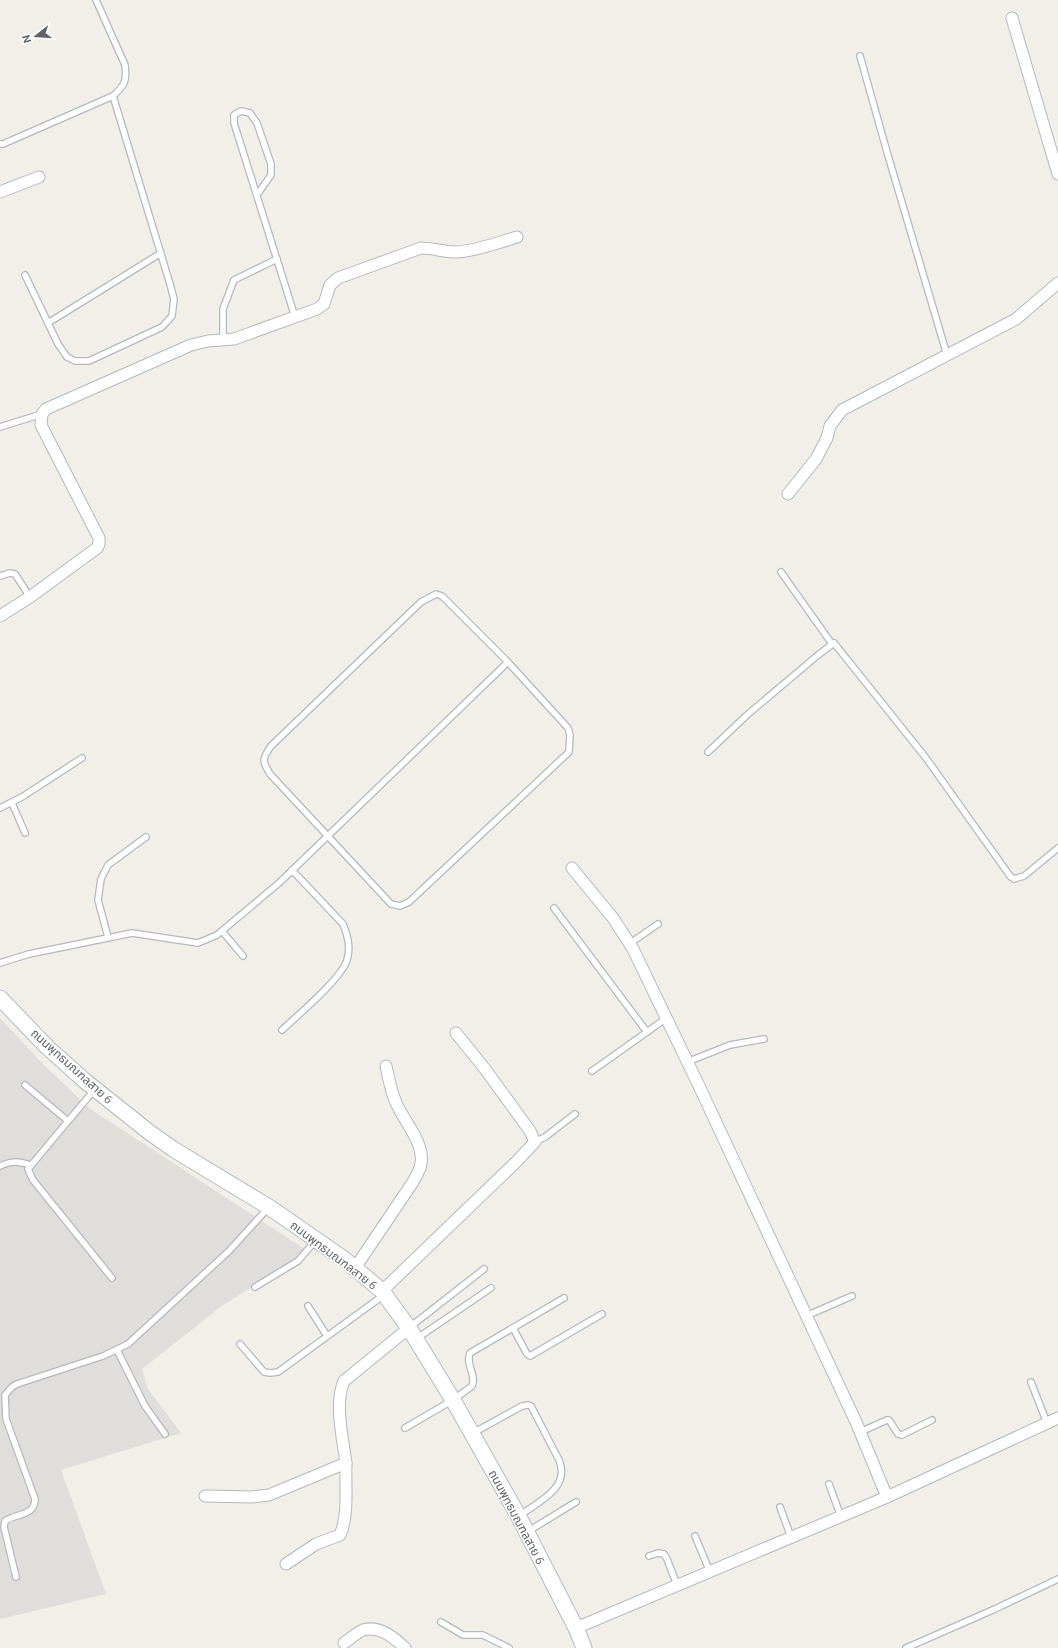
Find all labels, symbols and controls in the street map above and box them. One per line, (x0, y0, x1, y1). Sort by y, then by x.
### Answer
north arrow (16, 16, 56, 56)
text: N (19, 33, 33, 45)
street label: ถนนพุทธมณฑลสาย 6 (28, 1026, 116, 1107)
street label: ถนนพุทธมณฑลสาย 6 (288, 1218, 380, 1293)
street label: ถนนพุทธมณฑลสาย 6 (486, 1468, 548, 1567)

